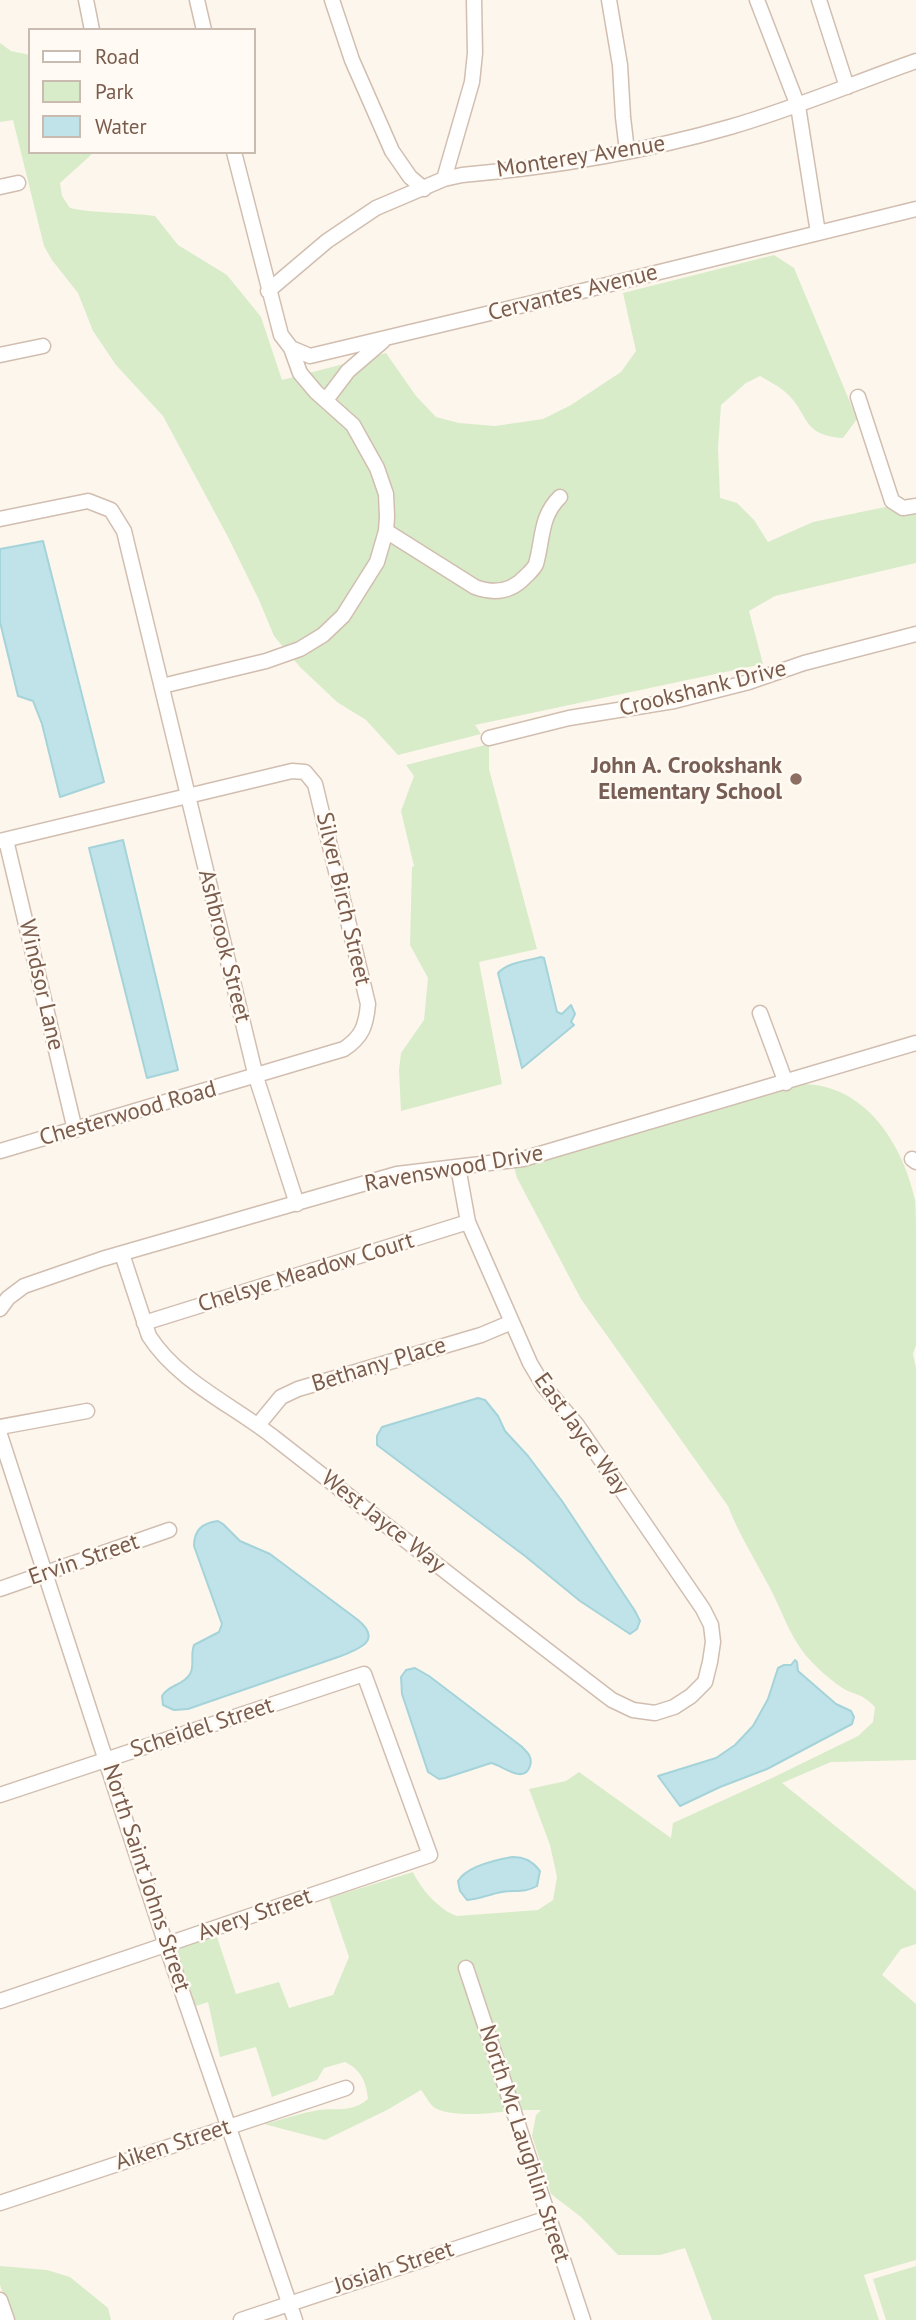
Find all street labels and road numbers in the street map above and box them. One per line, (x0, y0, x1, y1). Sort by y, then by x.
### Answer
street label: Monterey Avenue (495, 130, 667, 184)
street label: Cervantes Avenue (485, 259, 661, 327)
street label: Crookshank Drive (617, 655, 789, 723)
street label: Silver Birch Street (310, 810, 376, 988)
street label: Ashbrook Street (192, 867, 256, 1025)
street label: Windsor Lane (13, 917, 69, 1053)
street label: Chesterwood Road (36, 1076, 220, 1152)
street label: Ravenswood Drive (362, 1140, 546, 1198)
street label: Chelsye Meadow Court (195, 1227, 417, 1319)
street label: Bethany Place (309, 1332, 449, 1398)
street label: East Jayce Way (528, 1368, 634, 1500)
street label: West Jayce Way (315, 1465, 451, 1579)
street label: Ervin Street (25, 1528, 143, 1592)
street label: Scheidel Street (127, 1692, 277, 1764)
street label: North Saint Johns Street (96, 1761, 196, 1995)
street label: Avery Street (194, 1883, 316, 1947)
street label: North Mc Laughlin Street (473, 2022, 575, 2266)
street label: Aiken Street (112, 2113, 234, 2177)
street label: Josiah Street (331, 2236, 457, 2300)

